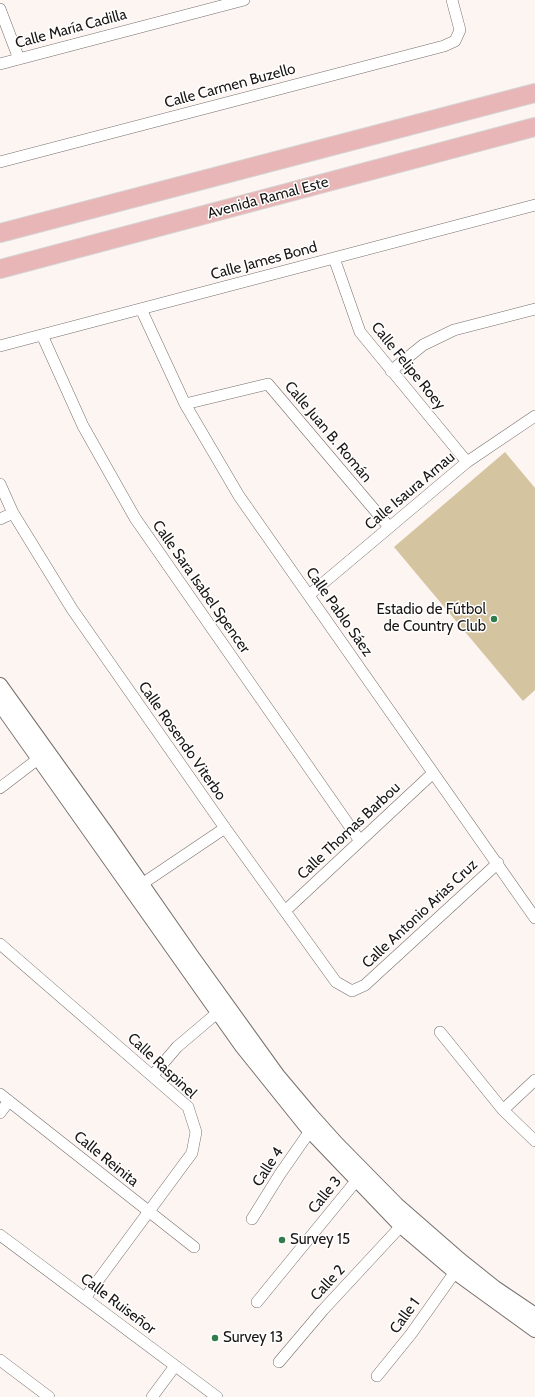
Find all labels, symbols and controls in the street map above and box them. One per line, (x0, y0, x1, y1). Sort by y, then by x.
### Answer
street label: Calle María Cadilla (13, 5, 129, 53)
street label: Calle Carmen Buzello (163, 60, 297, 112)
street label: Avenida Ramal Este (205, 173, 331, 223)
street label: Calle James Bond (209, 238, 319, 284)
street label: Calle Felipe Roey (367, 318, 449, 414)
street label: Calle Juan B. Román (281, 378, 375, 486)
street label: Calle Isaura Arnau (361, 448, 459, 534)
street label: Calle Sara Isabel Spencer (148, 517, 254, 657)
street label: Calle Pablo Sáez (302, 564, 376, 660)
place label: Estadio de Fútbol de Country Club (377, 601, 486, 636)
marker: Estadio de Fútbol de Country Club (489, 614, 499, 624)
street label: Calle Rosendo Viterbo (134, 678, 230, 804)
street label: Calle Thomas Barbou (294, 779, 404, 883)
street label: Calle Antonio Arias Cruz (359, 856, 481, 972)
street label: Calle Raspinel (124, 1029, 200, 1103)
street label: Calle Reinita (70, 1127, 142, 1191)
street label: Calle 4 (249, 1144, 287, 1190)
street label: Calle 3 (305, 1173, 345, 1217)
place label: Survey 15 (290, 1231, 350, 1249)
marker: Survey 15 (277, 1235, 287, 1245)
street label: Calle 2 (307, 1261, 349, 1305)
street label: Calle Ruiseñor (77, 1270, 159, 1338)
street label: Calle 1 (386, 1295, 424, 1337)
place label: Survey 13 (223, 1329, 283, 1347)
marker: Survey 13 (210, 1333, 220, 1343)

